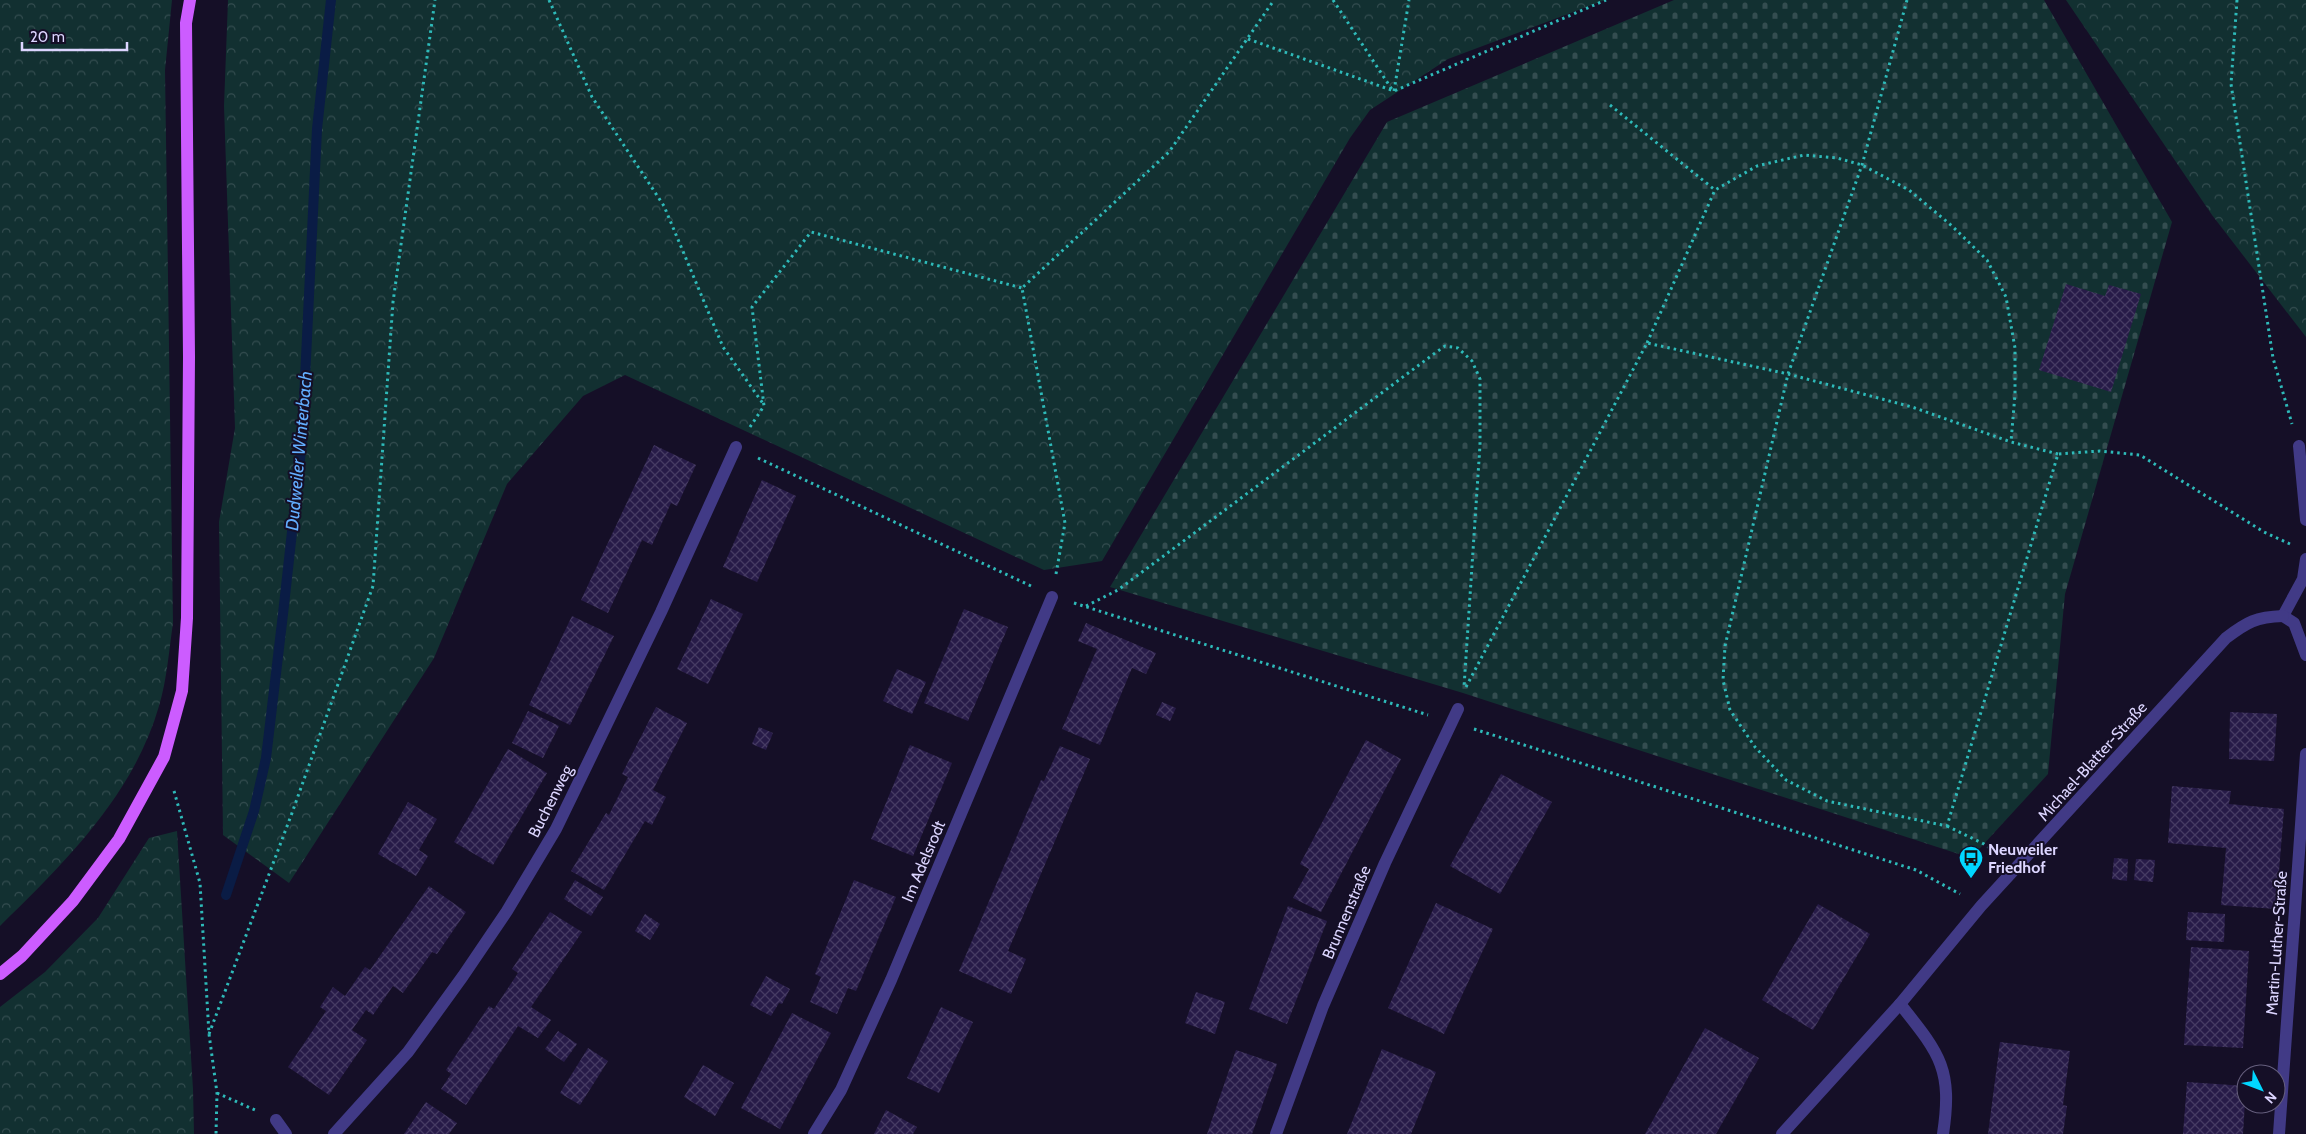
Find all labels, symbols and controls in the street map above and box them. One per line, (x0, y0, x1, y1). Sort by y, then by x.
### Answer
scale bar (22, 20, 128, 52)
text: 20 m (30, 28, 65, 46)
water label: Dudweiler Winterbach (281, 370, 317, 532)
street label: Michael-Blatter-Straße (2034, 698, 2151, 825)
street label: Buchenweg (524, 761, 577, 841)
street label: Im Adelsrodt (898, 817, 949, 905)
place label: Neuweiler Friedhof (1988, 840, 2058, 877)
bus stop icon: Neuweiler Friedhof (1958, 845, 1984, 879)
street label: Brunnenstraße (1318, 863, 1375, 962)
street label: Martin-Luther-Straße (2262, 870, 2291, 1016)
north arrow (2236, 1064, 2286, 1114)
text: N (2261, 1088, 2281, 1107)

